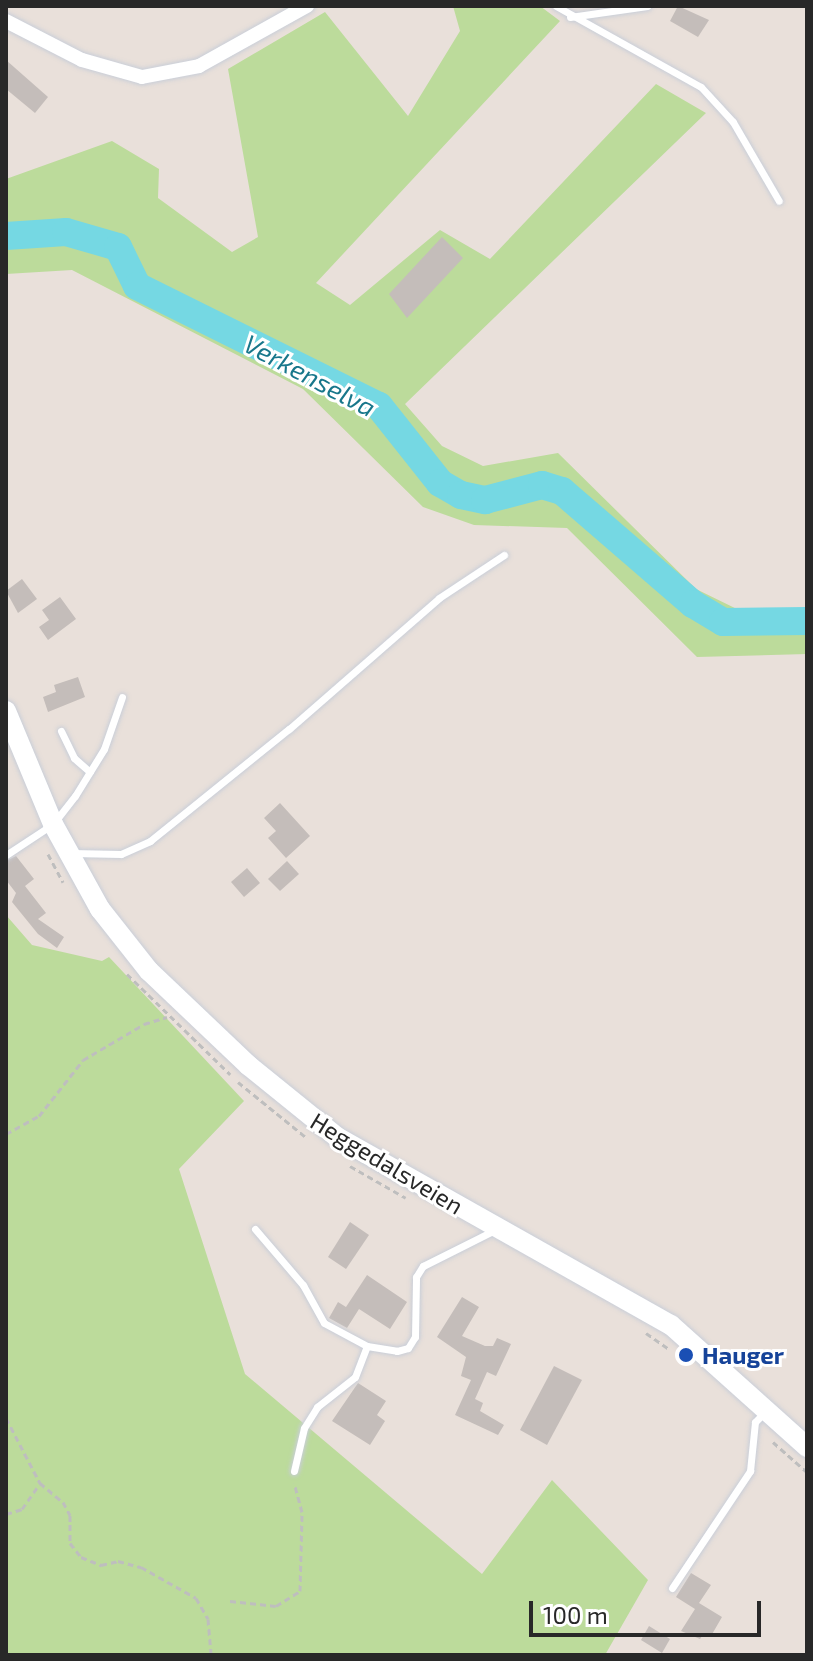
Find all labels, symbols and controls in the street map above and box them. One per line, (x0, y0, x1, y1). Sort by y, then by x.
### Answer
water label: Verkenselva (239, 327, 381, 423)
street label: Heggedalsveien (305, 1106, 469, 1220)
place label: Hauger (702, 1341, 784, 1369)
marker: Hauger (677, 1346, 695, 1364)
scale bar (533, 1585, 765, 1635)
text: 100 m (543, 1600, 608, 1629)

